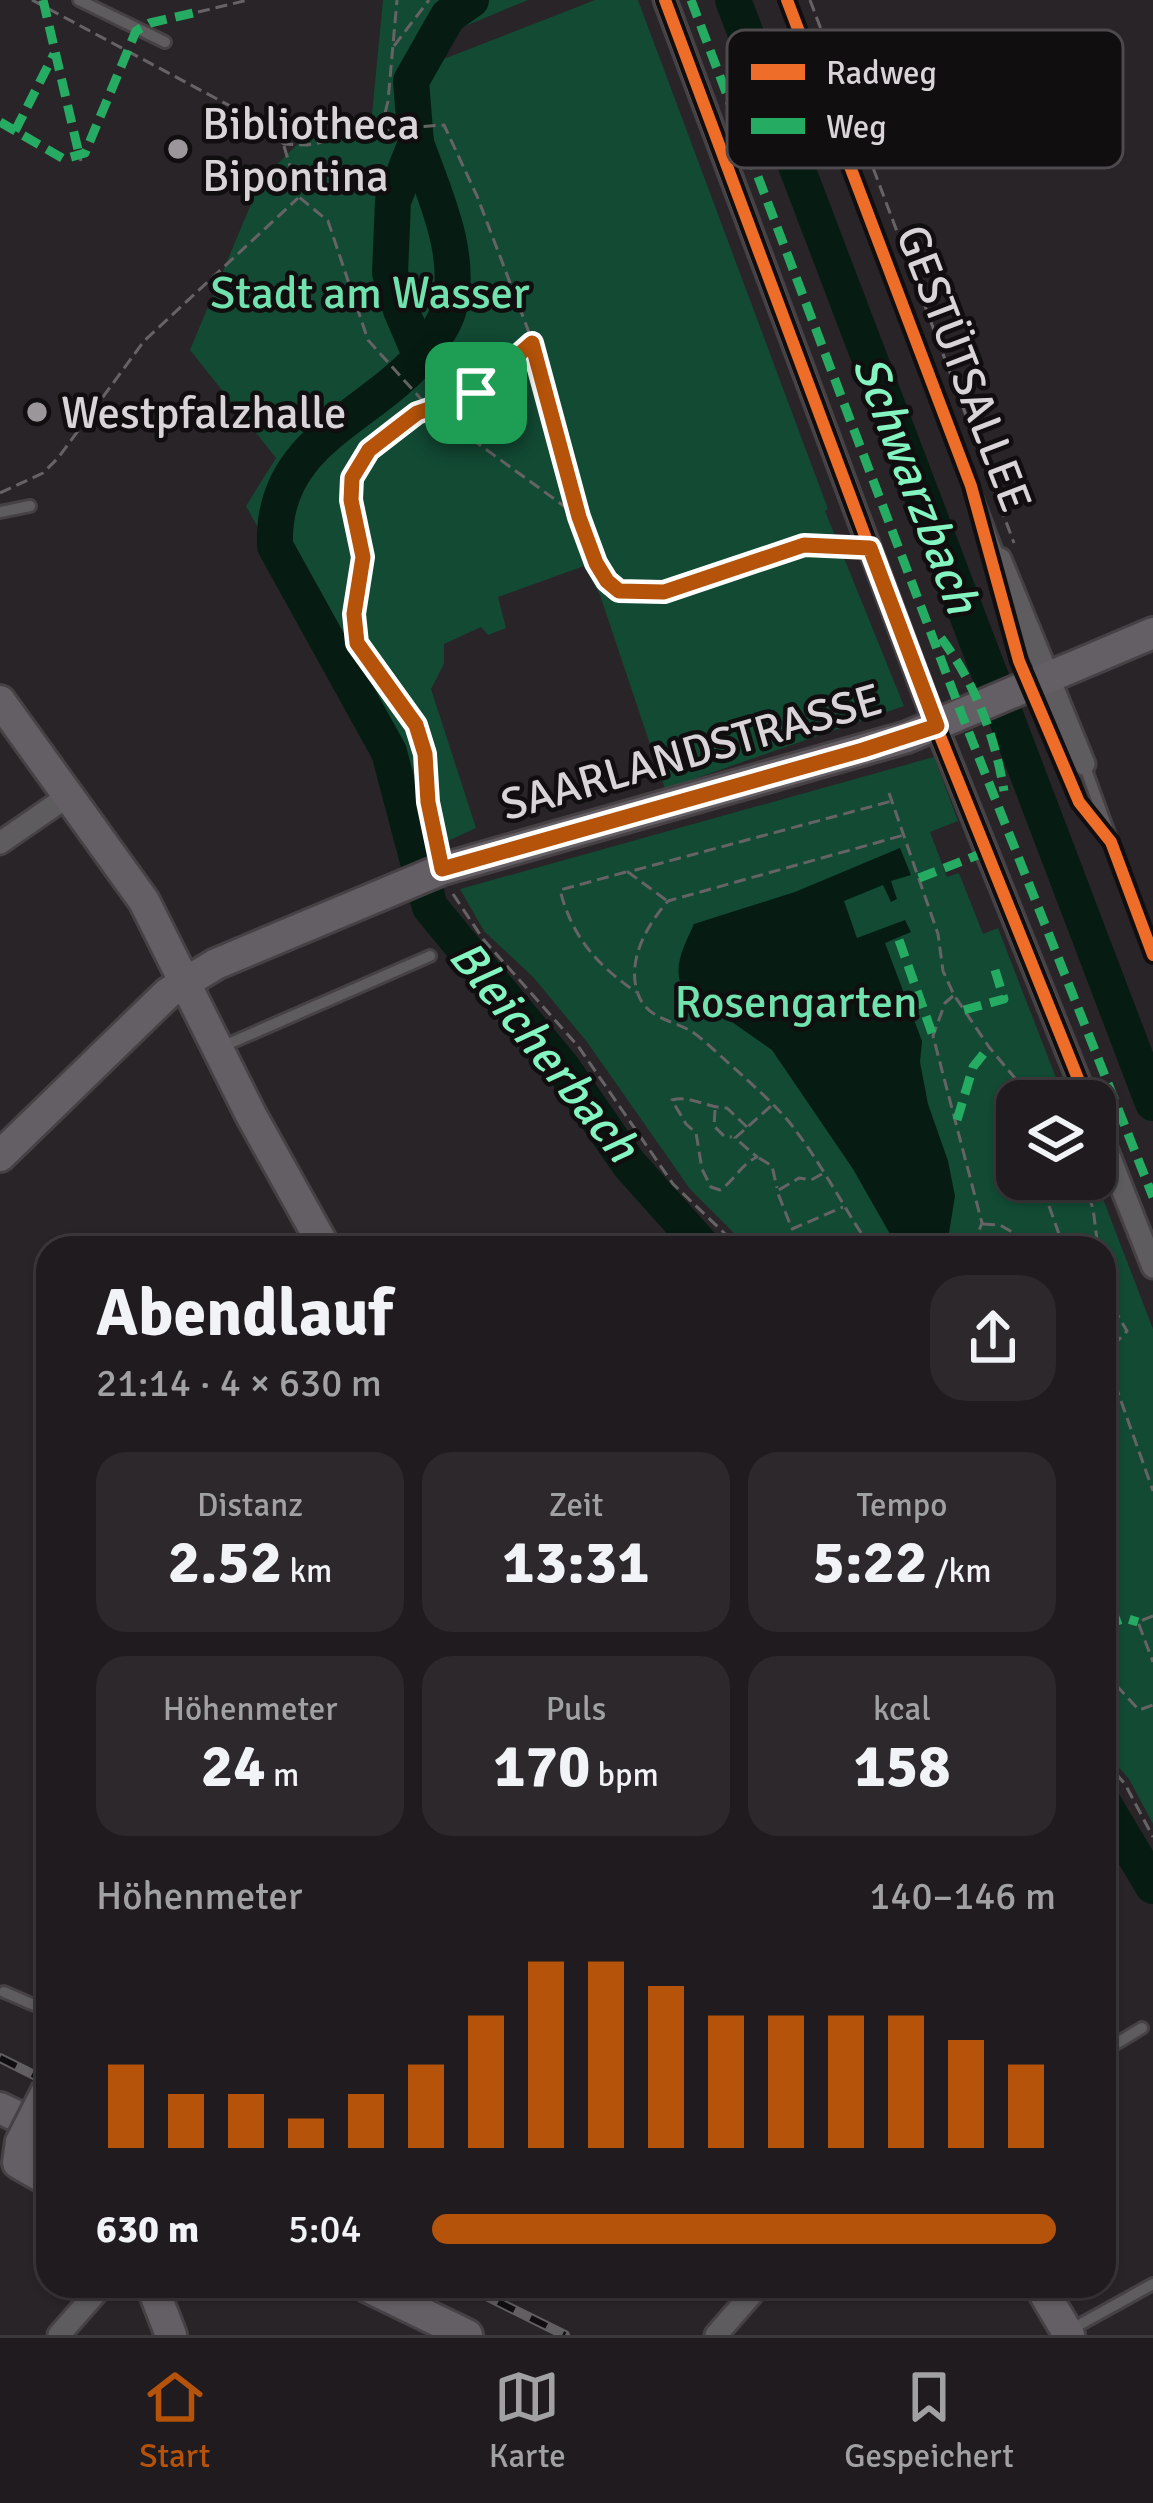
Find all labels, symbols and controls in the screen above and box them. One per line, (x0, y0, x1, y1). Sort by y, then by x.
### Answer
legend (727, 30, 1123, 168)
text: Radweg (826, 53, 937, 94)
place label: Bibliotheca Bipontina (202, 97, 420, 204)
text: Weg (826, 107, 887, 148)
marker: Bibliotheca Bipontina (165, 136, 191, 162)
street label: GESTÜTSALLEE (884, 218, 1043, 519)
park label: Stadt am Wasser (210, 266, 530, 321)
pin (425, 342, 527, 444)
water label: Schwarzbach (840, 347, 992, 623)
icon: arrive (443, 360, 509, 426)
place label: Westpfalzhalle (61, 386, 347, 441)
marker: Westpfalzhalle (24, 399, 50, 425)
street label: SAARLANDSTRASSE (495, 672, 888, 833)
water label: Bleicherbach (436, 928, 652, 1175)
park label: Rosengarten (674, 975, 918, 1030)
map controls (996, 1080, 1116, 1200)
button: layers (996, 1080, 1116, 1200)
text: Abendlauf (96, 1273, 393, 1354)
button: share (930, 1275, 1056, 1401)
text: 21:14 · 4 × 630 m (96, 1359, 382, 1407)
text: Distanz (197, 1485, 303, 1526)
text: Zeit (549, 1485, 603, 1526)
text: Tempo (857, 1485, 947, 1526)
text: 2.52 (168, 1526, 282, 1600)
text: 13:31 (502, 1526, 650, 1600)
text: 5:22 (813, 1526, 927, 1600)
text: km (282, 1551, 332, 1592)
text: /km (927, 1551, 991, 1592)
text: Höhenmeter (163, 1689, 337, 1730)
text: Puls (546, 1689, 606, 1730)
text: kcal (873, 1689, 931, 1730)
text: 24 (201, 1730, 266, 1804)
text: 170 (493, 1730, 590, 1804)
text: 158 (853, 1730, 951, 1804)
text: m (266, 1755, 299, 1796)
text: bpm (590, 1755, 659, 1796)
text: Höhenmeter (96, 1872, 302, 1920)
text: 140–146 m (869, 1872, 1056, 1920)
text: 630 m (96, 2205, 199, 2253)
text: 5:04 (288, 2205, 362, 2253)
tab: Start (139, 2364, 210, 2477)
tab: Karte (489, 2364, 566, 2477)
tab: Gespeichert (844, 2364, 1014, 2477)

